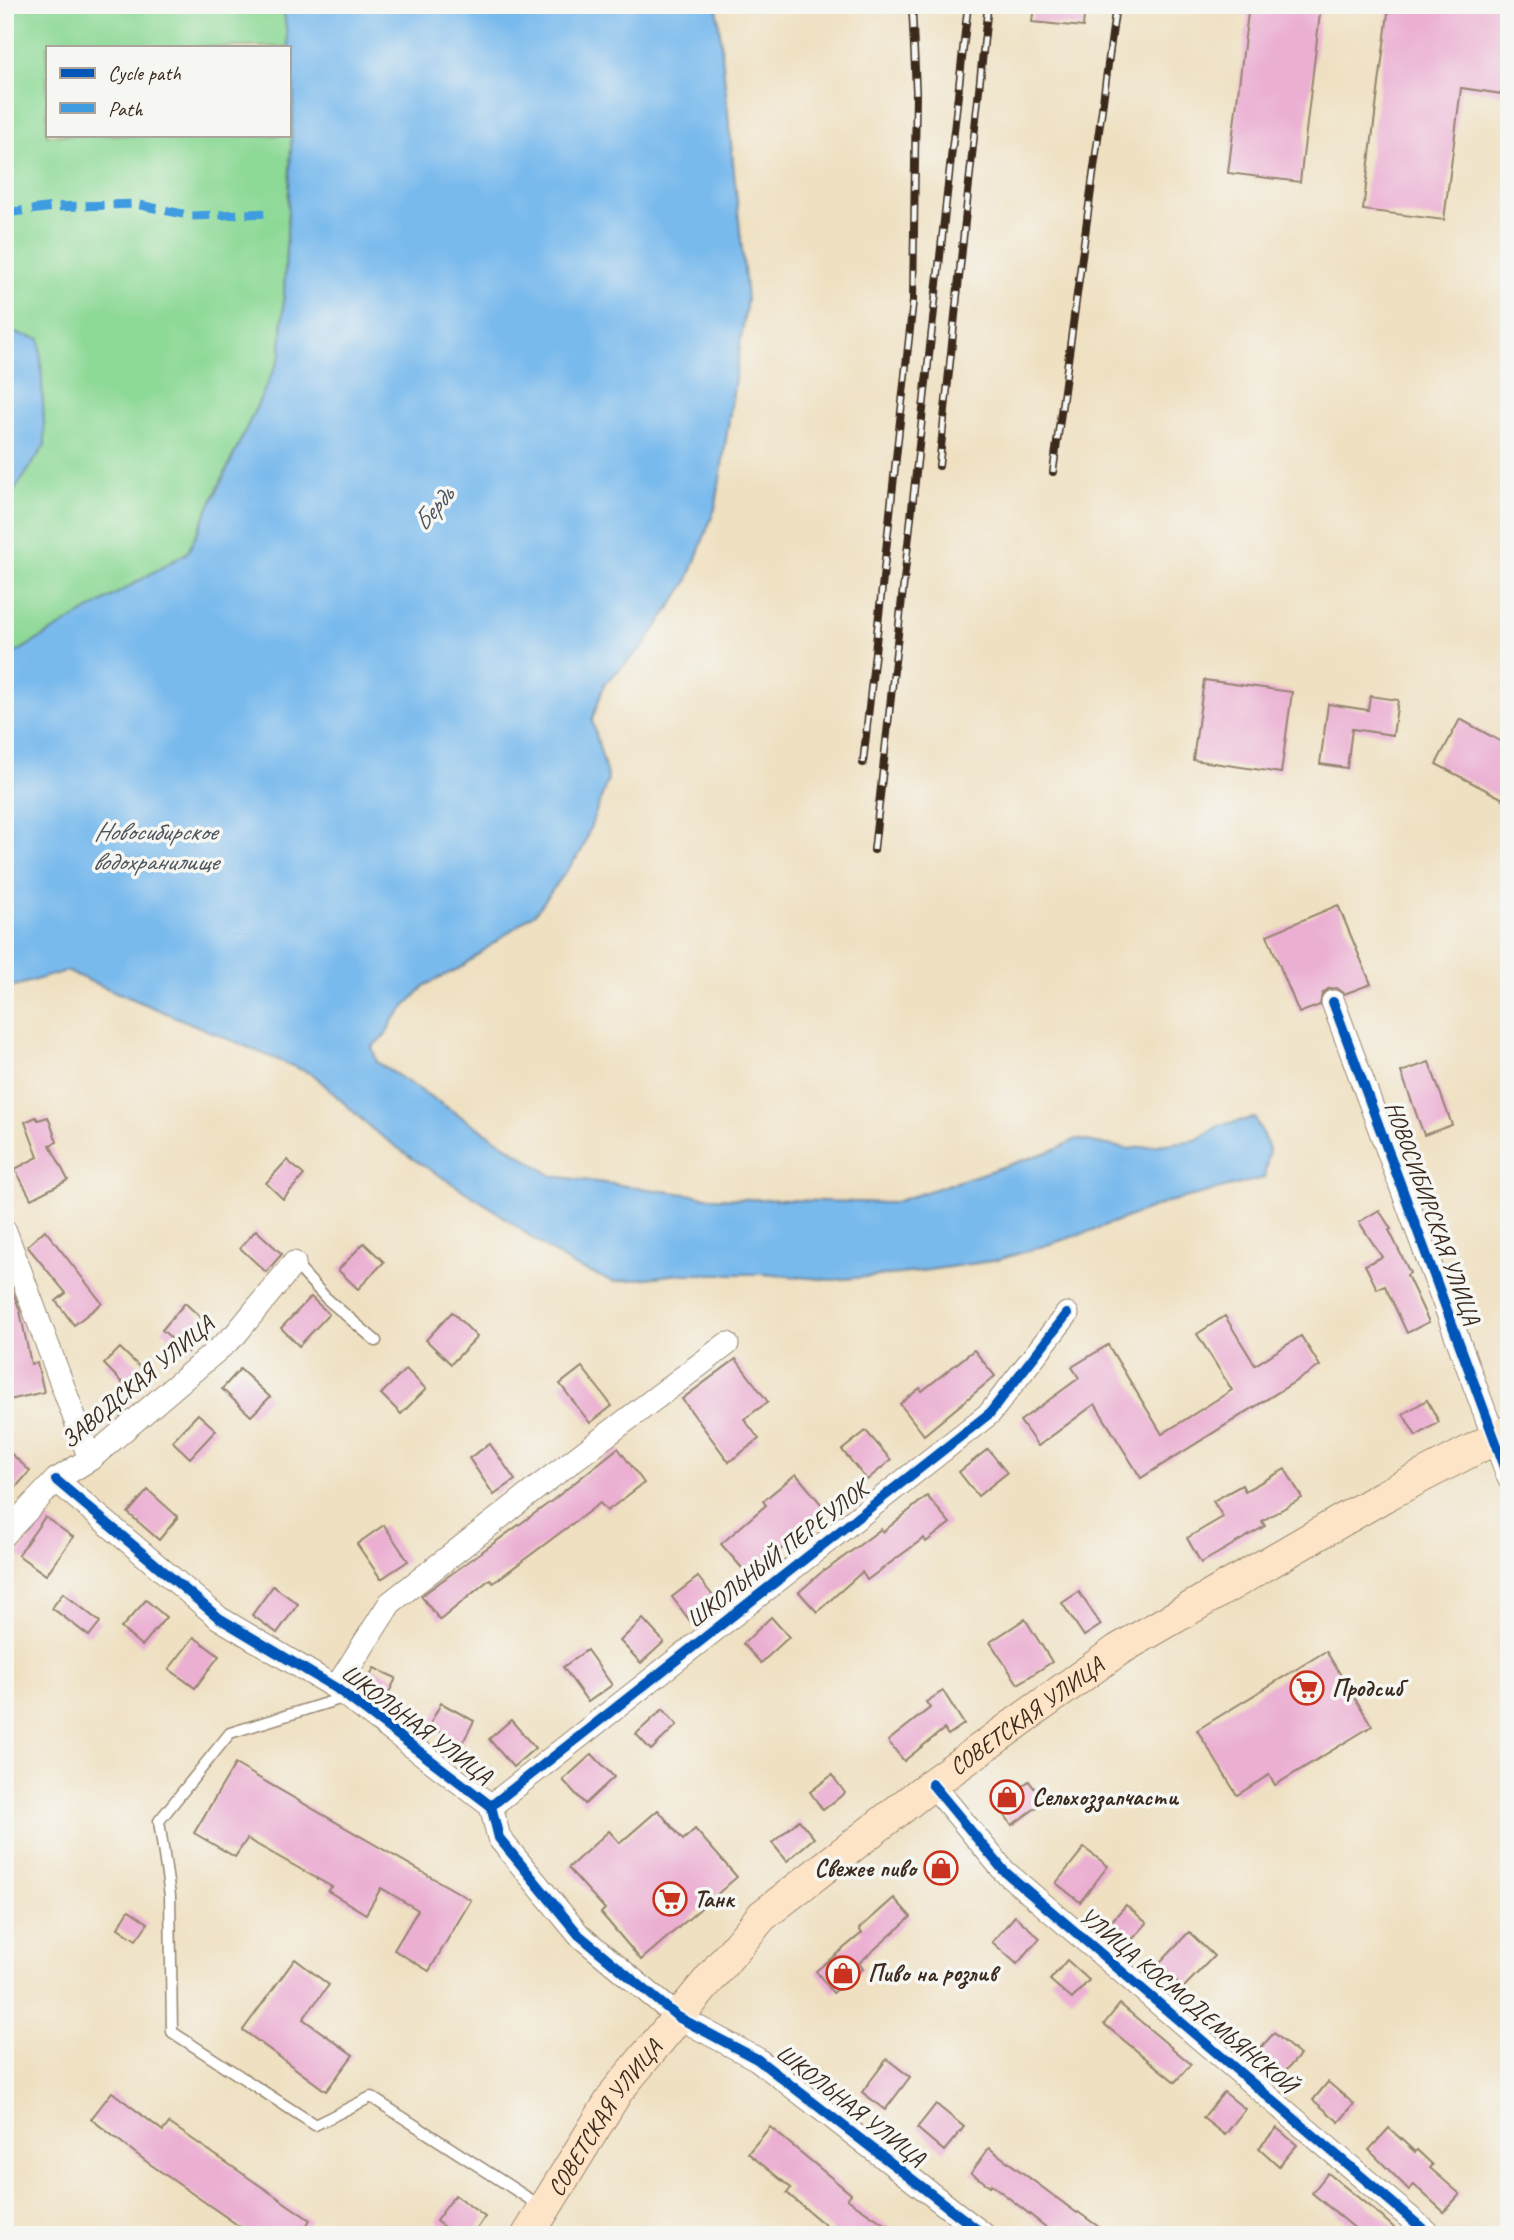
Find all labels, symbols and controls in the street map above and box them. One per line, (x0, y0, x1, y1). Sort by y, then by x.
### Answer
legend (46, 46, 290, 136)
text: Cycle path (108, 60, 181, 86)
text: Path (108, 96, 144, 122)
water label: Бердь (405, 478, 463, 538)
water label: Новосибирское водохранилище (92, 815, 221, 878)
street label: НОВОСИБИРСКАЯ УЛИЦА (1379, 1097, 1488, 1330)
street label: ЗАВОДСКАЯ УЛИЦА (54, 1309, 220, 1455)
street label: ШКОЛЬНЫЙ ПЕРЕУЛОК (680, 1471, 878, 1634)
street label: СОВЕТСКАЯ УЛИЦА (943, 1650, 1110, 1782)
street label: ШКОЛЬНАЯ УЛИЦА (336, 1657, 499, 1791)
supermarket icon: Продсиб (1288, 1669, 1326, 1707)
place label: Продсиб (1332, 1673, 1409, 1703)
shop icon: Сельхоззапчасти (988, 1778, 1026, 1816)
place label: Сельхоззапчасти (1032, 1782, 1180, 1813)
shop icon: Свежее пиво (922, 1849, 960, 1887)
place label: Свежее пиво (814, 1853, 919, 1883)
supermarket icon: Танк (651, 1880, 689, 1918)
place label: Танк (694, 1884, 736, 1914)
street label: УЛИЦА КОСМОДЕМЬЯНСКОЙ (1073, 1900, 1306, 2102)
shop icon: Пиво на розлив (824, 1954, 862, 1992)
place label: Пиво на розлив (868, 1958, 1001, 1989)
street label: СОВЕТСКАЯ УЛИЦА (541, 2033, 669, 2202)
street label: ШКОЛЬНАЯ УЛИЦА (770, 2037, 932, 2173)

